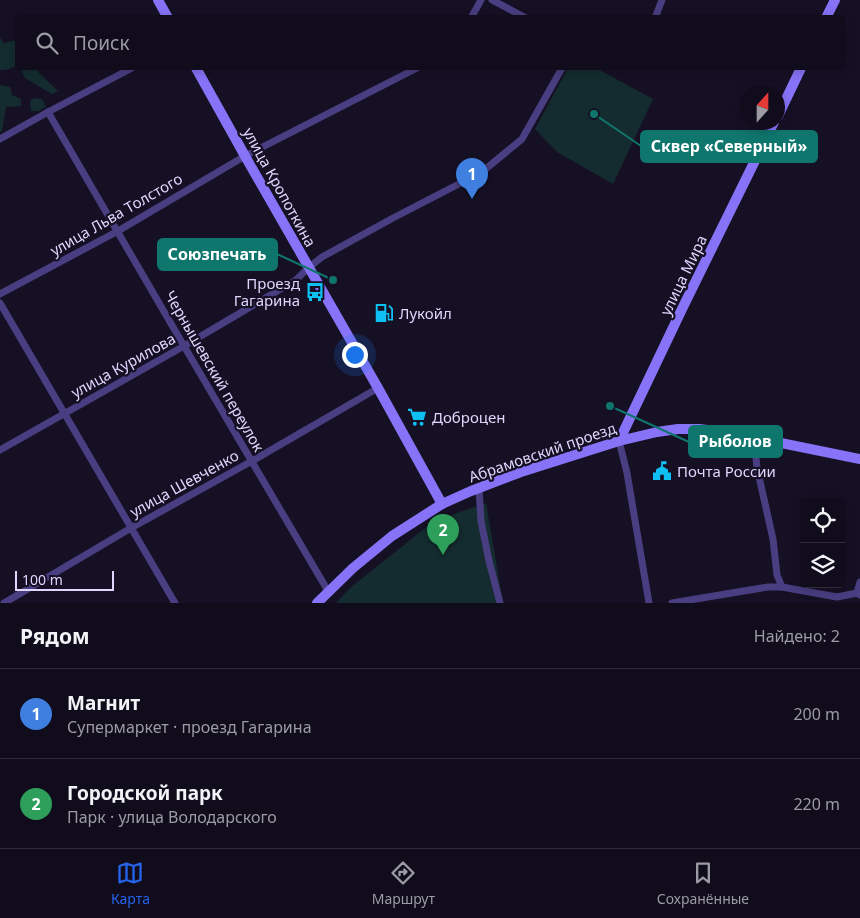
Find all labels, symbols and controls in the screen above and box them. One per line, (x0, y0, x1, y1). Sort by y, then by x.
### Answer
search box (15, 15, 845, 70)
icon: search (33, 29, 61, 57)
text: Поиск (73, 30, 129, 56)
north arrow (740, 85, 785, 130)
street label: улица Кропоткина (239, 124, 321, 250)
callout: Сквер «Северный» (641, 131, 817, 162)
text: Сквер «Северный» (651, 135, 808, 157)
pin: 1 (456, 158, 488, 199)
street label: улица Льва Толстого (46, 168, 186, 260)
street label: улица Мира (655, 232, 711, 318)
callout: Союзпечать (158, 239, 277, 270)
text: Союзпечать (168, 243, 266, 265)
place label: Проезд Гагарина (234, 273, 300, 310)
bus stop icon: Проезд Гагарина (304, 281, 326, 303)
street label: Чернышевский переулок (161, 287, 269, 455)
fuel station icon: Лукойл (373, 302, 395, 324)
place label: Лукойл (399, 303, 452, 323)
street label: улица Курилова (67, 328, 179, 402)
your location (342, 342, 368, 368)
supermarket icon: Доброцен (406, 406, 428, 428)
place label: Доброцен (432, 407, 506, 427)
street label: Абрамовский проезд (466, 417, 618, 487)
callout: Рыболов (689, 426, 782, 457)
text: Рыболов (699, 430, 772, 452)
street label: улица Шевченко (126, 445, 242, 521)
public building icon: Почта России (651, 460, 673, 482)
place label: Почта России (677, 461, 776, 481)
map controls (800, 498, 845, 588)
button: locate (800, 498, 845, 543)
pin: 2 (427, 514, 459, 555)
button: layers (800, 543, 845, 588)
scale bar (15, 568, 114, 591)
text: 100 m (22, 570, 63, 589)
text: Рядом (20, 622, 90, 650)
text: Найдено: 2 (754, 625, 840, 647)
text: Магнит (67, 690, 140, 716)
text: 1 (31, 703, 41, 725)
text: 200 m (793, 703, 840, 725)
text: Супермаркет · проезд Гагарина (67, 716, 312, 738)
text: Городской парк (67, 780, 223, 806)
text: 2 (31, 793, 41, 815)
text: 220 m (793, 793, 840, 815)
text: Парк · улица Володарского (67, 806, 277, 828)
tab: Карта (111, 859, 150, 908)
tab: Маршрут (372, 859, 435, 908)
tab: Сохранённые (657, 859, 749, 908)

